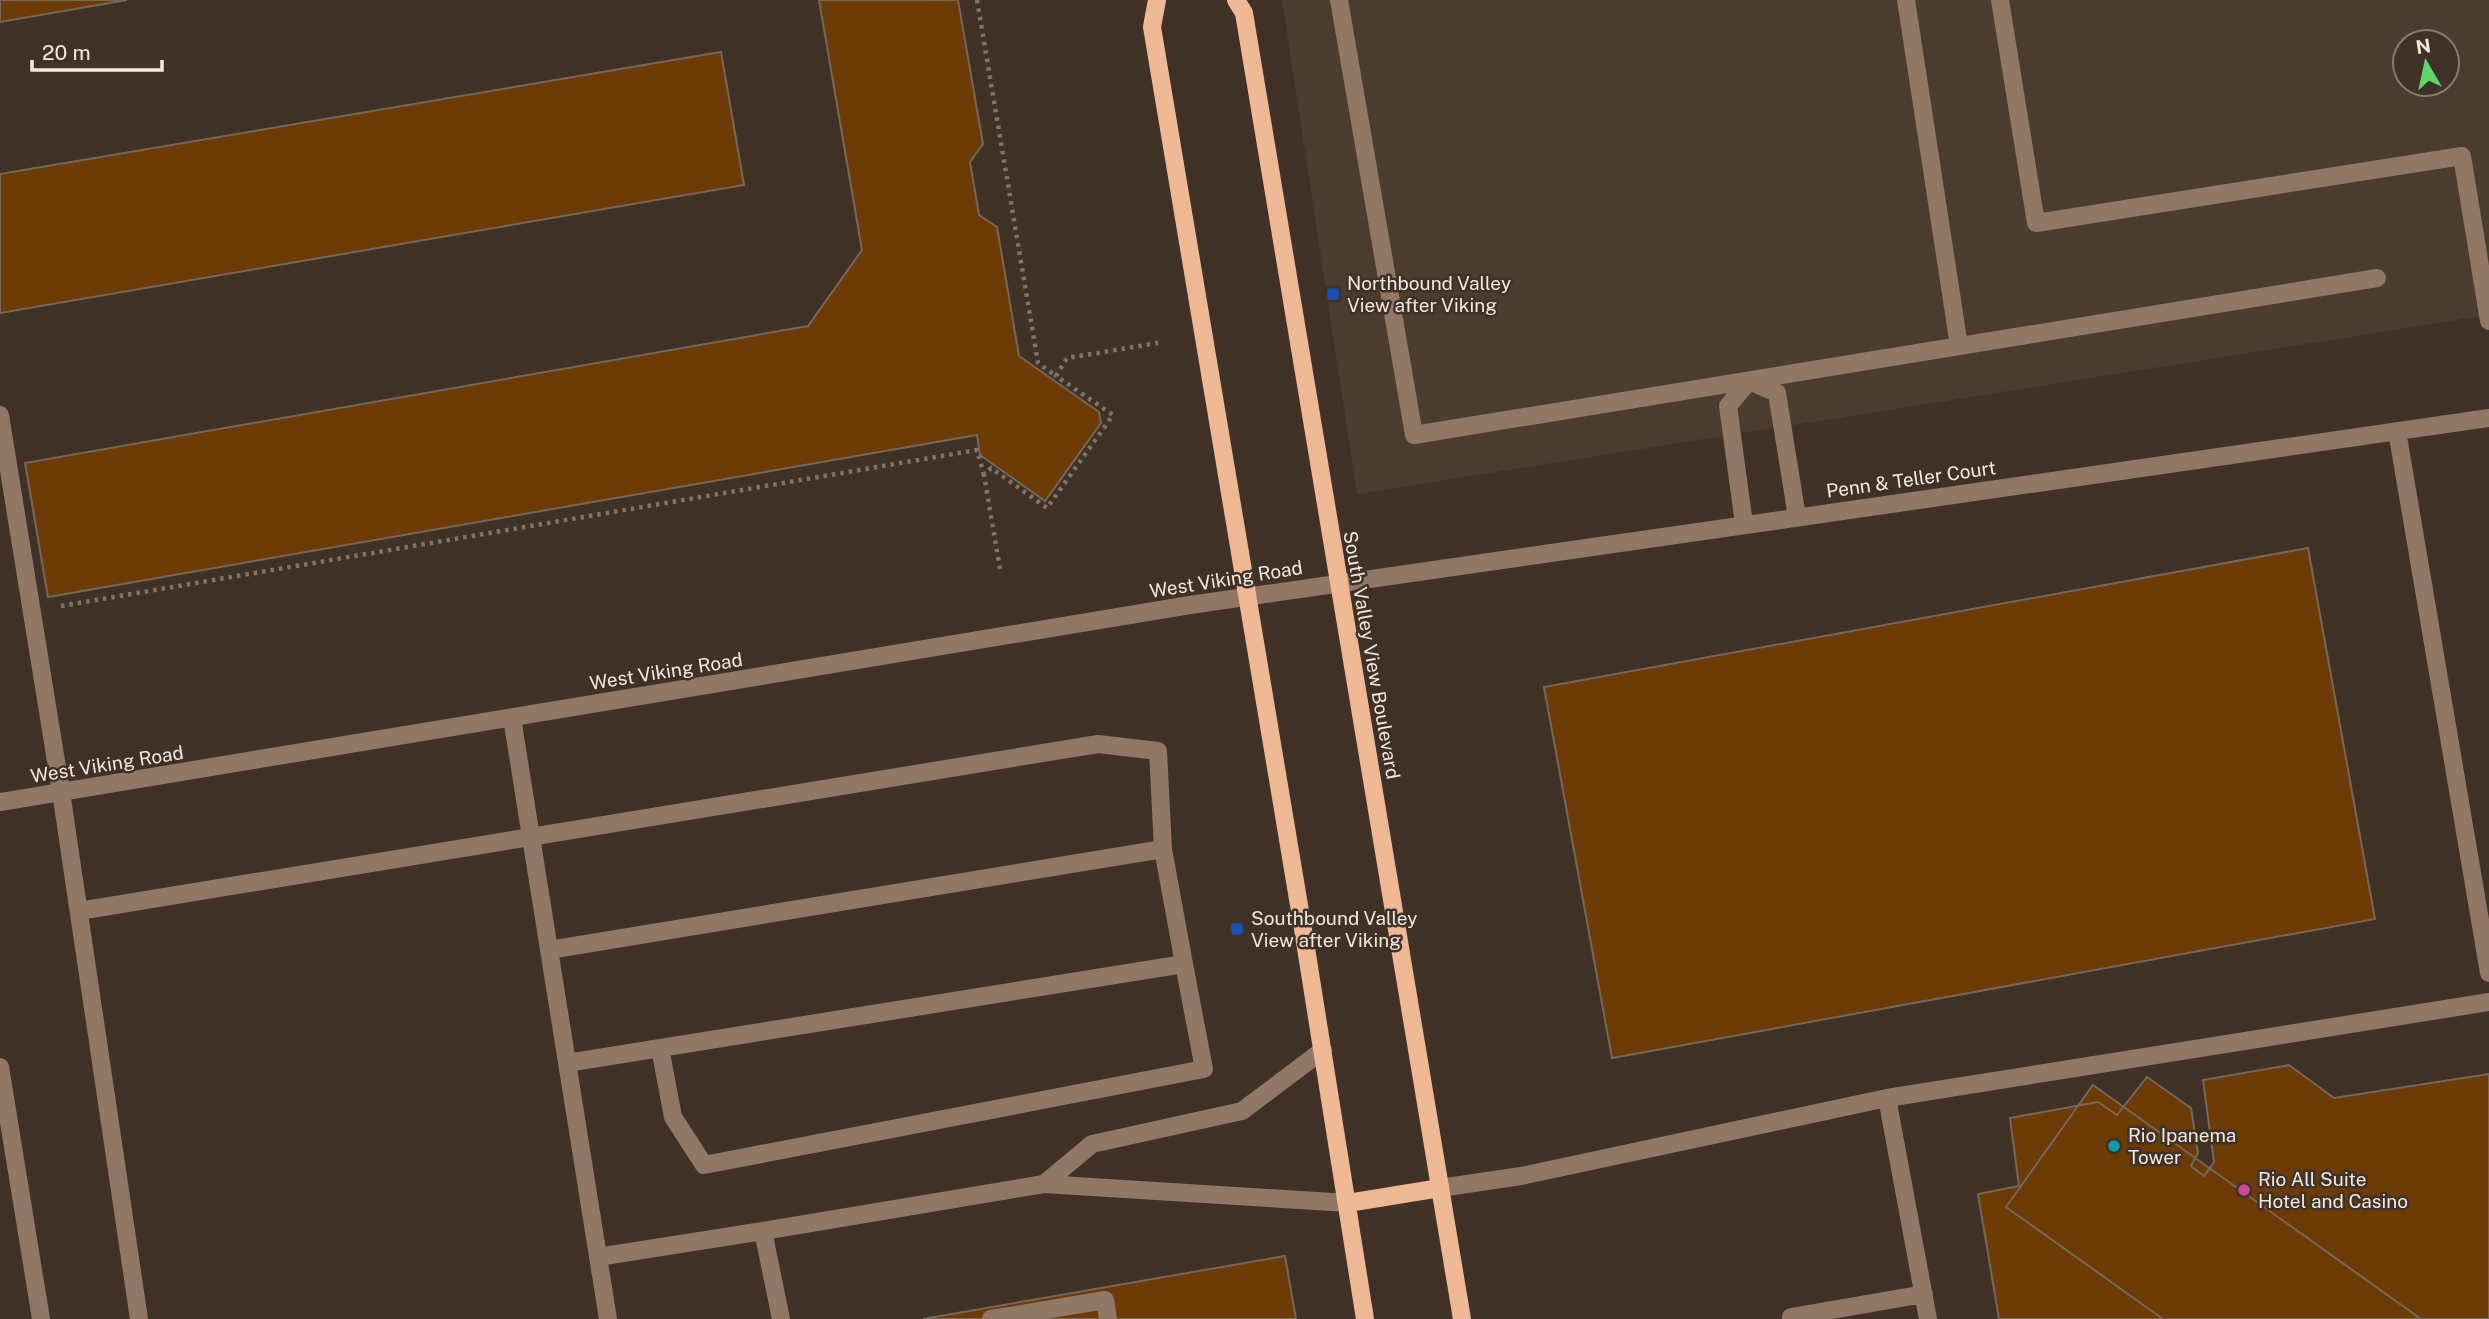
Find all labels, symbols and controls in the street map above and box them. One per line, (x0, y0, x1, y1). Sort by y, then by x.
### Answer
scale bar (32, 28, 161, 72)
north arrow (2391, 28, 2461, 98)
text: N (2414, 34, 2432, 58)
text: 20 m (42, 40, 91, 65)
place label: Northbound Valley View after Viking (1347, 272, 1511, 316)
marker: Northbound Valley View after Viking (1325, 286, 1341, 302)
street label: Penn & Teller Court (1825, 456, 1997, 502)
street label: South Valley View Boulevard (1339, 529, 1405, 781)
street label: West Viking Road (1148, 556, 1304, 602)
street label: West Viking Road (588, 648, 744, 694)
street label: West Viking Road (29, 741, 185, 787)
place label: Southbound Valley View after Viking (1251, 907, 1418, 951)
marker: Southbound Valley View after Viking (1229, 921, 1245, 937)
place label: Rio Ipanema Tower (2128, 1124, 2236, 1168)
marker: Rio Ipanema Tower (2106, 1138, 2122, 1154)
place label: Rio All Suite Hotel and Casino (2258, 1168, 2408, 1212)
marker: Rio All Suite Hotel and Casino (2236, 1182, 2252, 1198)

